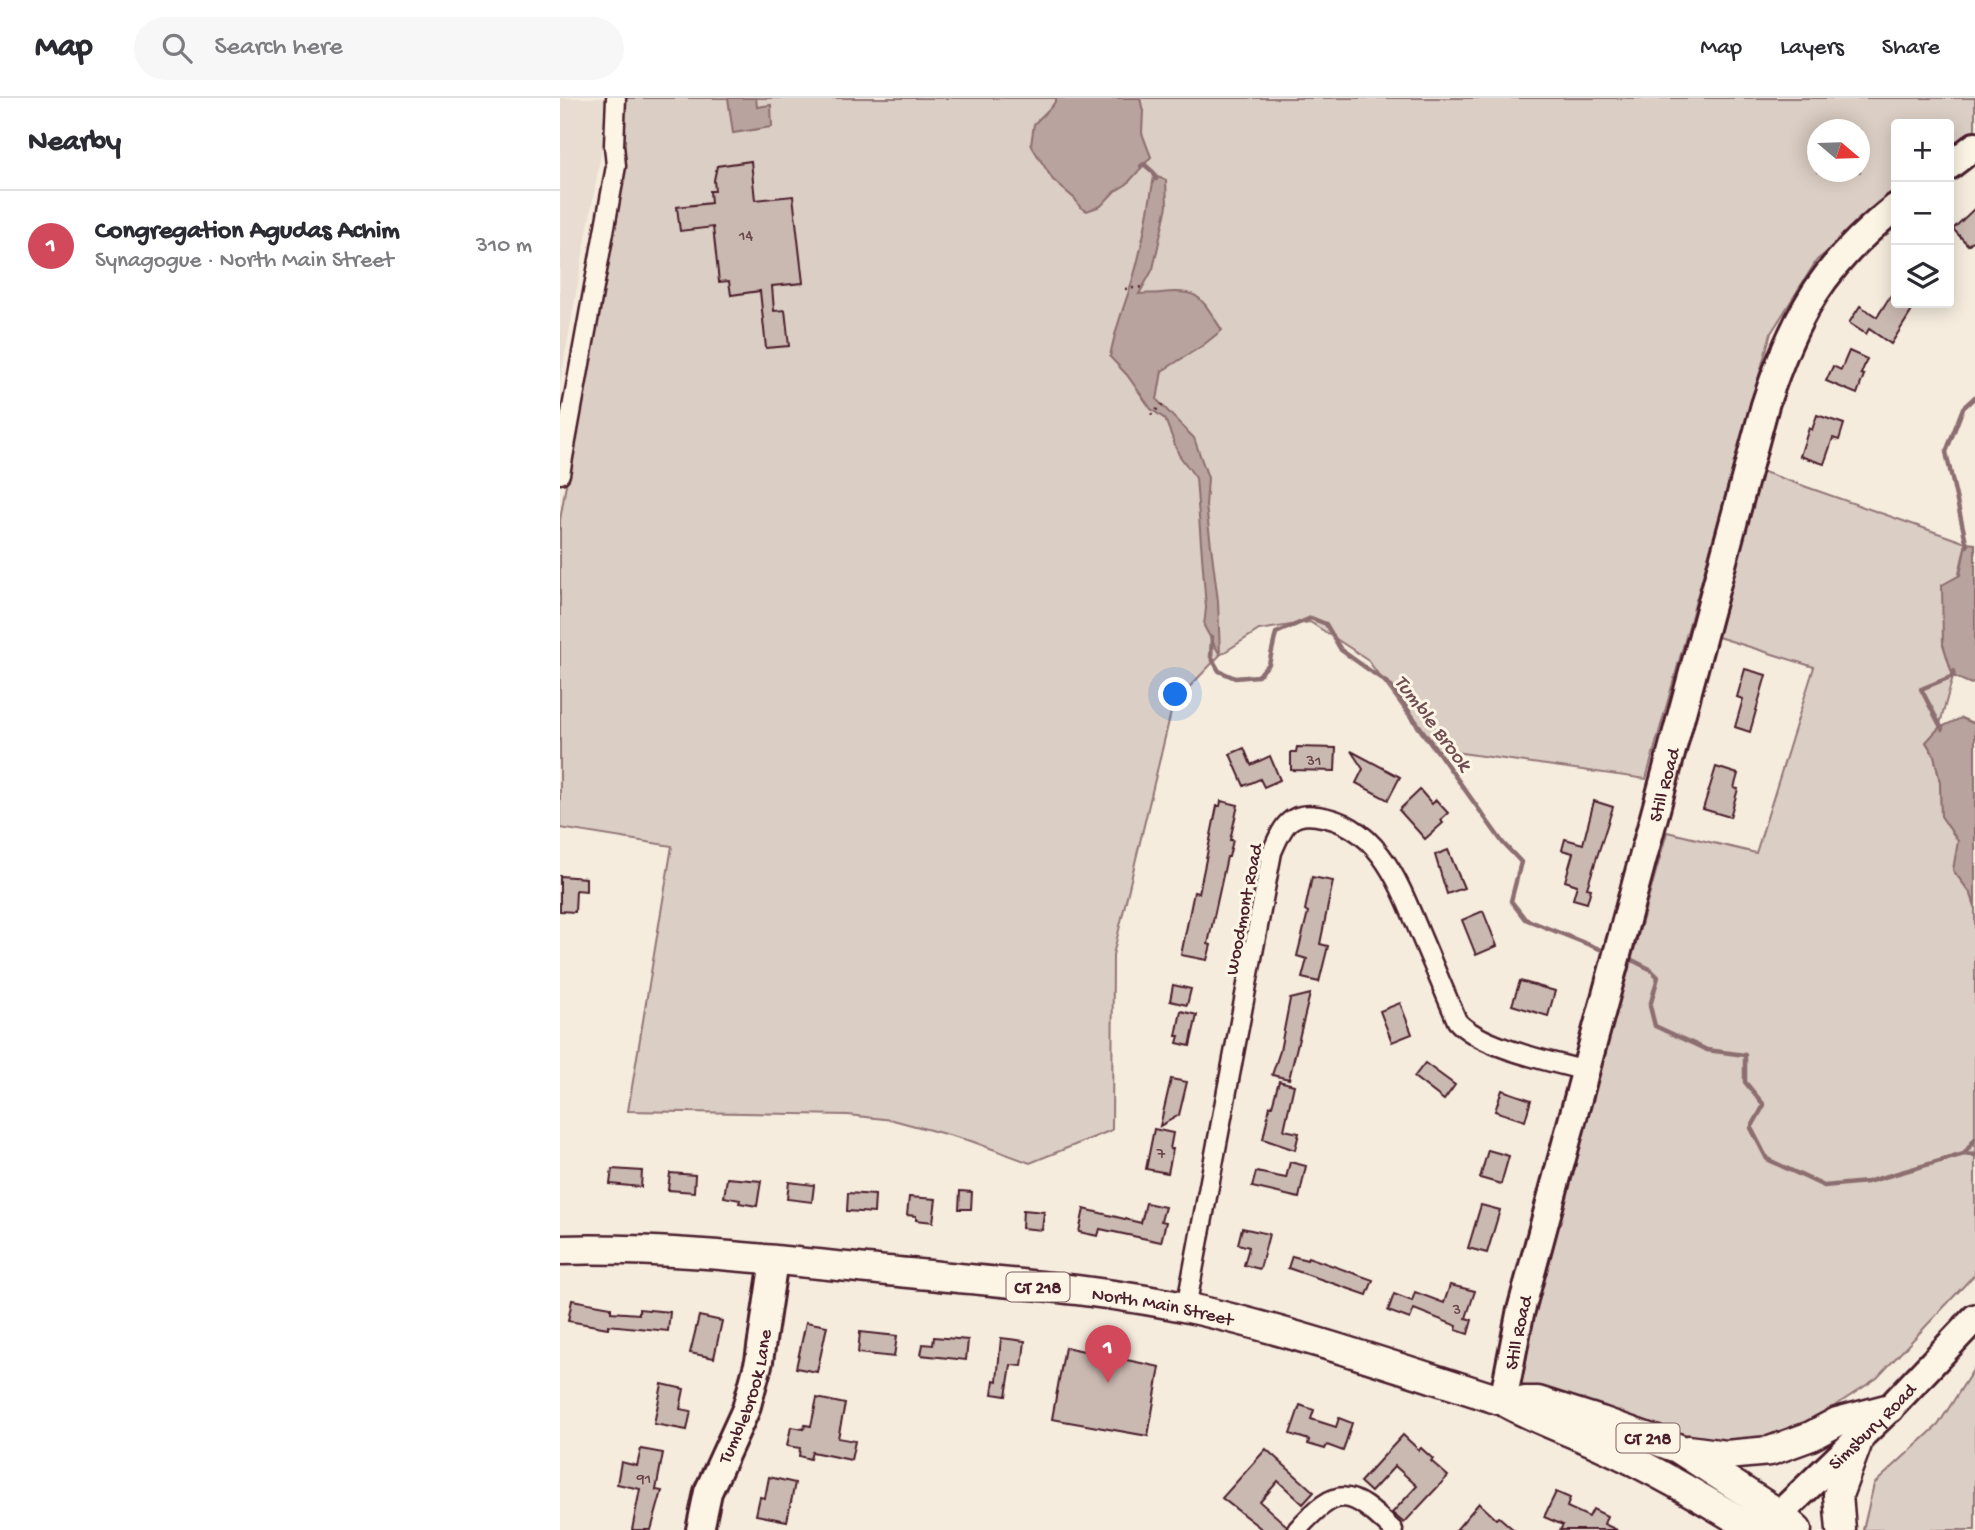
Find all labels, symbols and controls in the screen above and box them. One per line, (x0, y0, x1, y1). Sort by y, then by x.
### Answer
search box (134, 17, 624, 80)
text: Map (35, 29, 92, 67)
icon: search (158, 29, 196, 67)
text: Search here (214, 33, 343, 64)
text: Map (1700, 34, 1742, 63)
text: Layers (1780, 34, 1844, 63)
text: Share (1882, 34, 1940, 63)
north arrow (1807, 119, 1870, 182)
map controls (1891, 119, 1954, 308)
button: + (1891, 119, 1954, 182)
text: Nearby (28, 126, 121, 161)
button: − (1891, 182, 1954, 245)
text: Congregation Agudas Achim (95, 217, 400, 248)
house number: 14 (738, 228, 753, 247)
text: 1 (46, 233, 56, 260)
text: 310 m (476, 233, 532, 260)
button: layers (1891, 245, 1954, 308)
text: Synagogue · North Main Street (95, 248, 393, 275)
water label: Tumble Brook (1387, 671, 1477, 779)
your location (1158, 677, 1192, 711)
street label: Still Road (1645, 744, 1687, 825)
house number: 31 (1306, 753, 1321, 772)
street label: Woodmont Road (1221, 840, 1270, 977)
house number: 7 (1156, 1146, 1166, 1165)
road number: CT 218 (1007, 1272, 1070, 1302)
street label: North Main Street (1090, 1284, 1237, 1334)
street label: Still Road (1501, 1292, 1540, 1372)
house number: 3 (1452, 1302, 1461, 1321)
pin: 1 (1085, 1325, 1131, 1383)
street label: Tumblebrook Lane (714, 1328, 779, 1469)
street label: Simsbury Road (1825, 1378, 1924, 1476)
road number: CT 218 (1616, 1423, 1680, 1452)
house number: 91 (636, 1471, 651, 1490)

